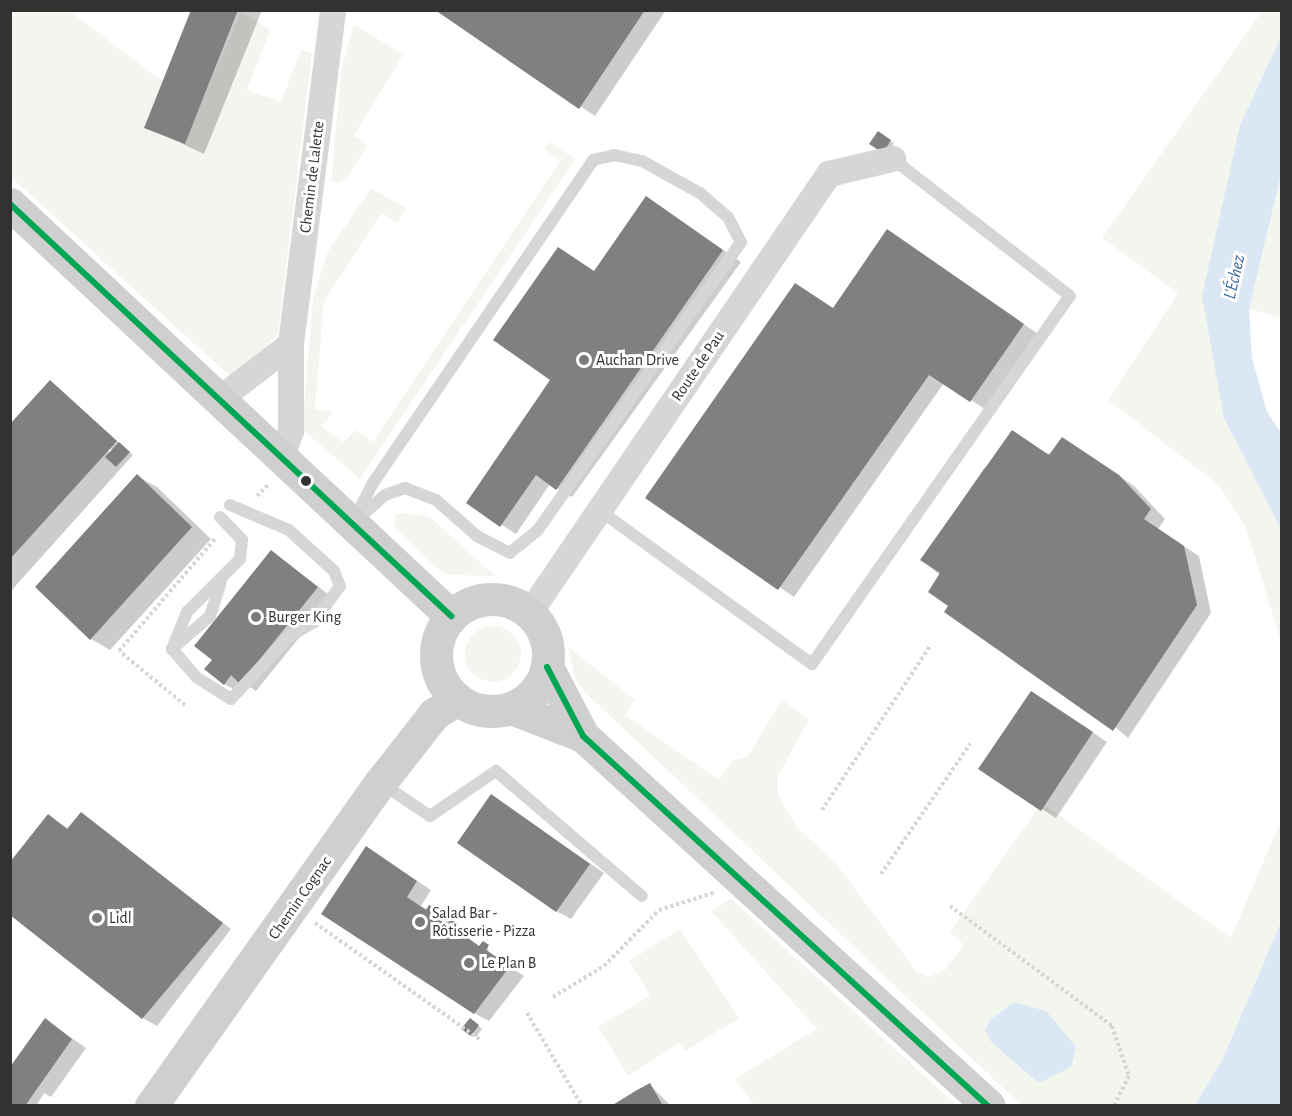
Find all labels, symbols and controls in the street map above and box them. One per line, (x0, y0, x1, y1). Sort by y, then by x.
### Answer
street label: Chemin de Lalette (296, 120, 328, 234)
water label: L'Échez (1219, 253, 1251, 301)
street label: Route de Pau (667, 327, 729, 405)
place label: Auchan Drive (596, 350, 679, 370)
marker: Auchan Drive (577, 353, 591, 367)
unlabelled marker (300, 475, 312, 487)
place label: Burger King (268, 607, 341, 627)
marker: Burger King (249, 610, 263, 624)
street label: Chemin Cognac (264, 853, 336, 943)
place label: Salad Bar - Rôtisserie - Pizza (432, 903, 536, 941)
place label: Lidl (109, 908, 132, 928)
marker: Lidl (90, 911, 104, 925)
marker: Salad Bar - Rôtisserie - Pizza (413, 915, 427, 929)
place label: Le Plan B (481, 953, 536, 973)
marker: Le Plan B (462, 956, 476, 970)

